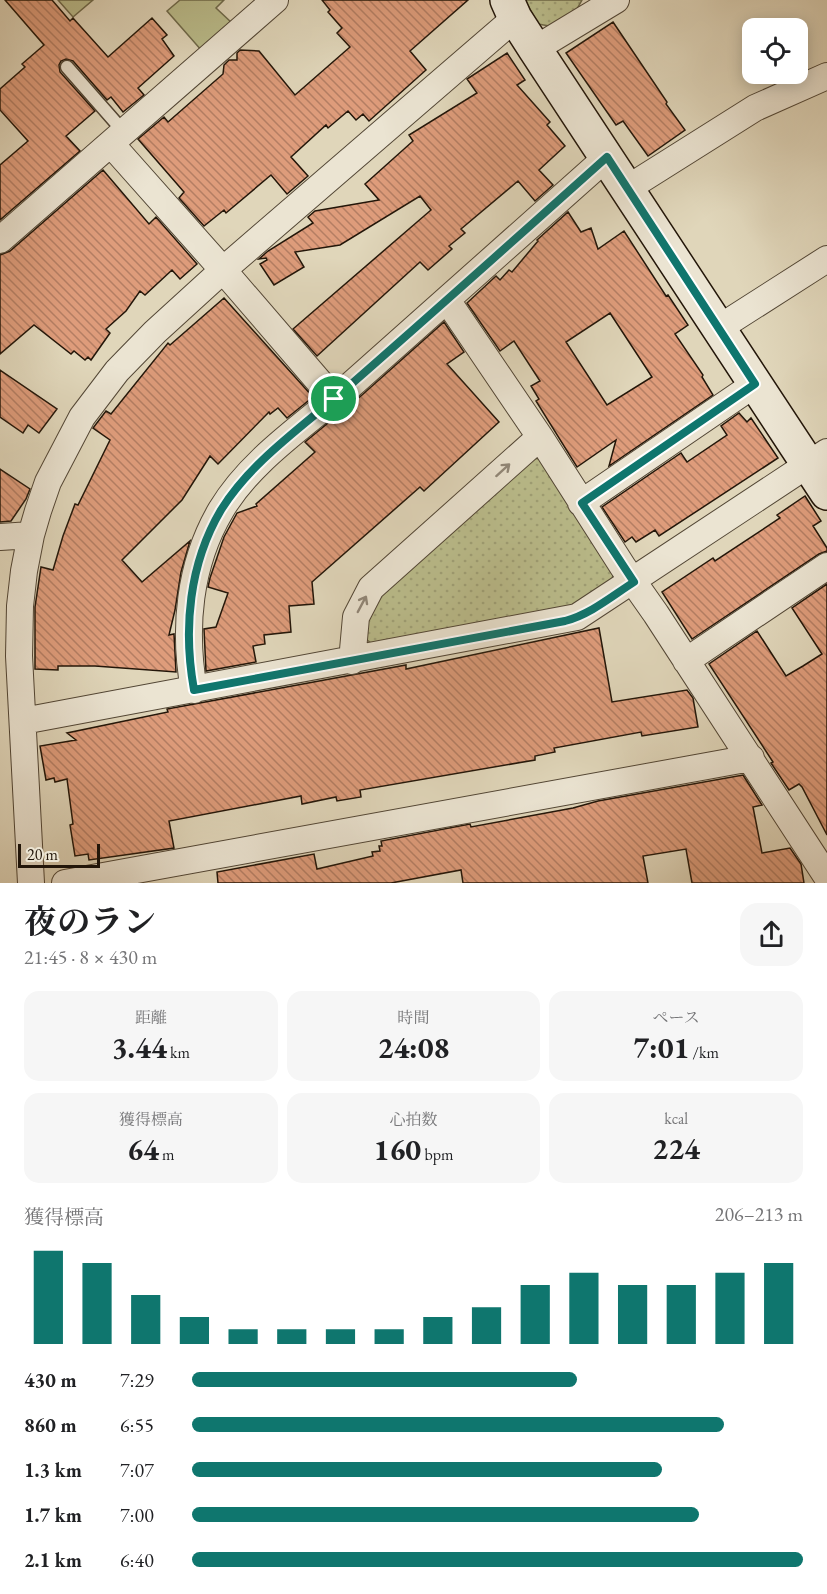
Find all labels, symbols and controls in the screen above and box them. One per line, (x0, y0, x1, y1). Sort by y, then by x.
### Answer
map controls (742, 18, 808, 84)
button: locate (742, 18, 808, 84)
pin (308, 373, 359, 424)
icon: arrive (317, 382, 350, 415)
one-way arrow (495, 463, 510, 477)
one-way arrow (356, 596, 368, 613)
scale bar (18, 841, 100, 869)
text: 20 m (27, 844, 58, 865)
text: 夜のラン (24, 900, 156, 943)
button: share (740, 903, 803, 966)
text: 21:45 · 8 × 430 m (24, 944, 157, 970)
text: 距離 (135, 1007, 167, 1028)
text: 時間 (397, 1007, 430, 1028)
text: ペース (653, 1007, 700, 1028)
text: 3.44 (112, 1028, 167, 1067)
text: 24:08 (378, 1028, 449, 1067)
text: 7:01 (633, 1028, 689, 1067)
text: km (167, 1042, 190, 1063)
text: /km (689, 1042, 719, 1063)
text: kcal (664, 1108, 688, 1129)
text: 獲得標高 (119, 1109, 183, 1130)
text: 心拍数 (389, 1109, 438, 1130)
text: 224 (652, 1129, 700, 1168)
text: 64 (127, 1130, 159, 1169)
text: 160 (374, 1130, 421, 1169)
text: m (159, 1144, 175, 1165)
text: bpm (421, 1144, 453, 1165)
text: 206–213 m (715, 1201, 803, 1227)
text: 獲得標高 (24, 1204, 104, 1230)
text: 430 m (24, 1367, 77, 1393)
text: 7:29 (120, 1367, 154, 1393)
text: 860 m (24, 1412, 77, 1438)
text: 6:55 (120, 1412, 154, 1438)
text: 1.3 km (24, 1457, 82, 1483)
text: 7:07 (120, 1457, 154, 1483)
text: 1.7 km (24, 1502, 82, 1528)
text: 7:00 (120, 1502, 154, 1528)
text: 2.1 km (24, 1547, 82, 1573)
text: 6:40 (120, 1547, 154, 1573)

